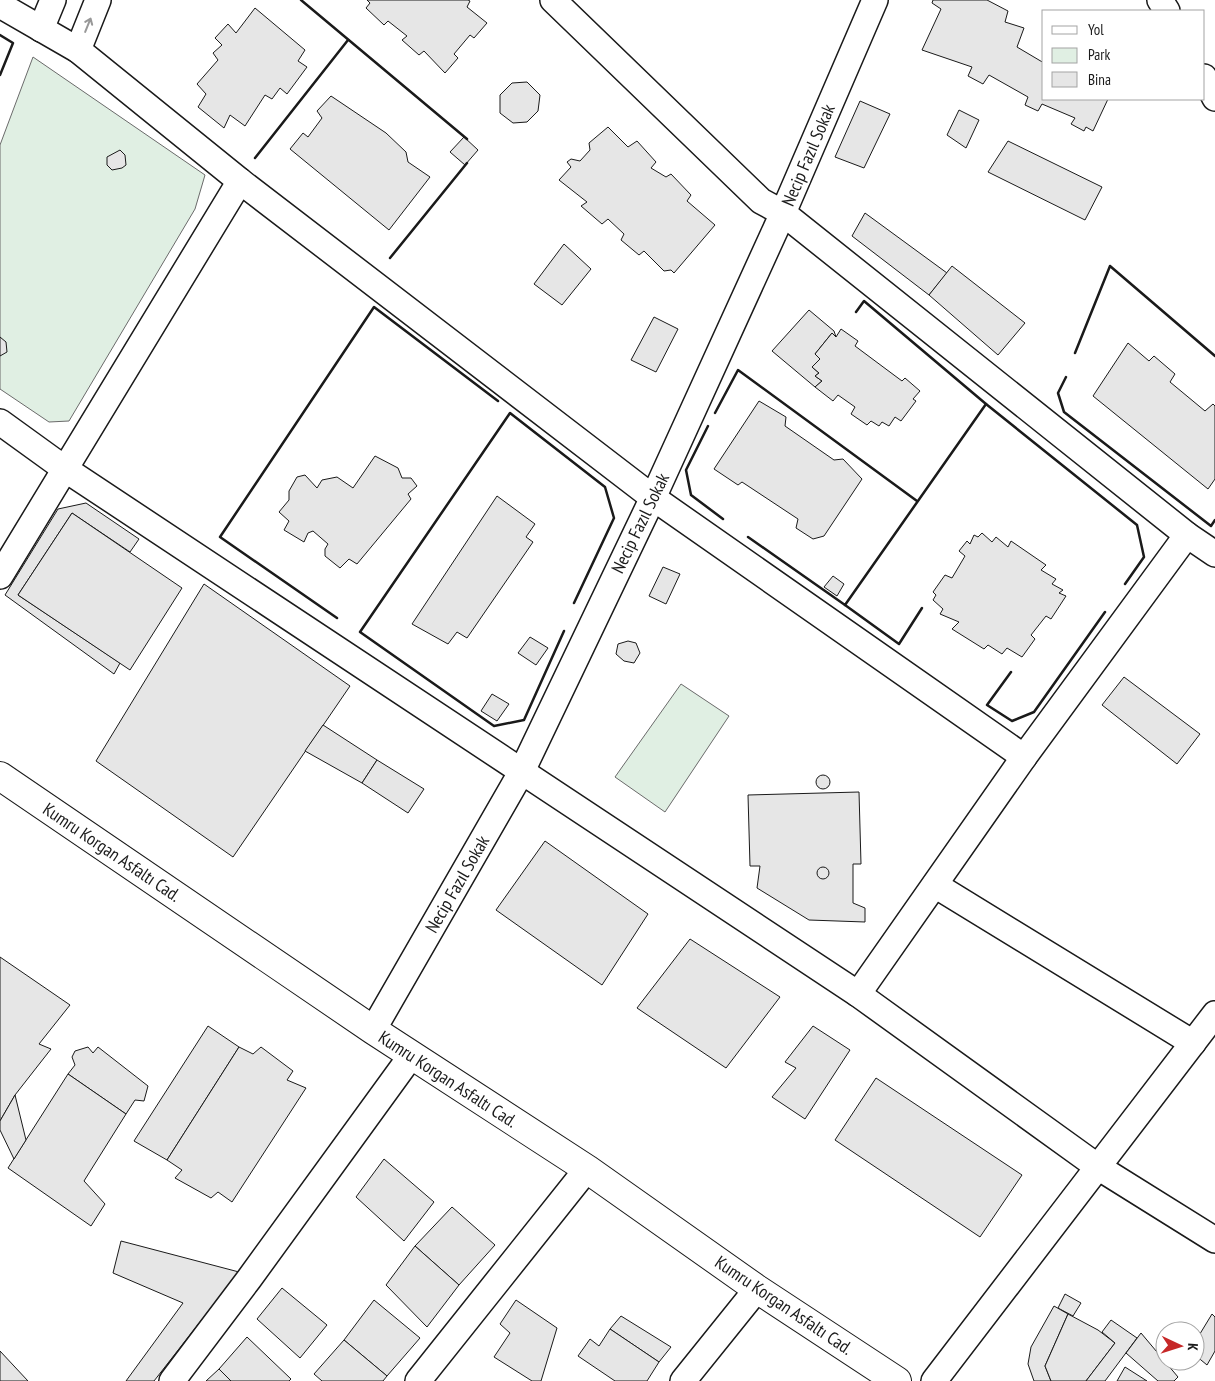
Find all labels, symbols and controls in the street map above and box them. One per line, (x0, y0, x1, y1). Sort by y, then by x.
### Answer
legend (1042, 10, 1205, 100)
one-way arrow (84, 18, 93, 33)
text: Yol (1088, 20, 1104, 39)
text: Park (1088, 45, 1110, 64)
text: Bina (1088, 70, 1111, 89)
street label: Necip Fazıl Sokak (776, 101, 840, 209)
street label: Necip Fazıl Sokak (606, 469, 674, 577)
street label: Kumru Korgan Asfaltı Cad. (39, 797, 185, 907)
street label: Necip Fazıl Sokak (420, 831, 494, 937)
street label: Kumru Korgan Asfaltı Cad. (374, 1025, 522, 1133)
street label: Kumru Korgan Asfaltı Cad. (711, 1250, 857, 1360)
north arrow (1155, 1321, 1205, 1371)
text: K (1184, 1343, 1202, 1352)

